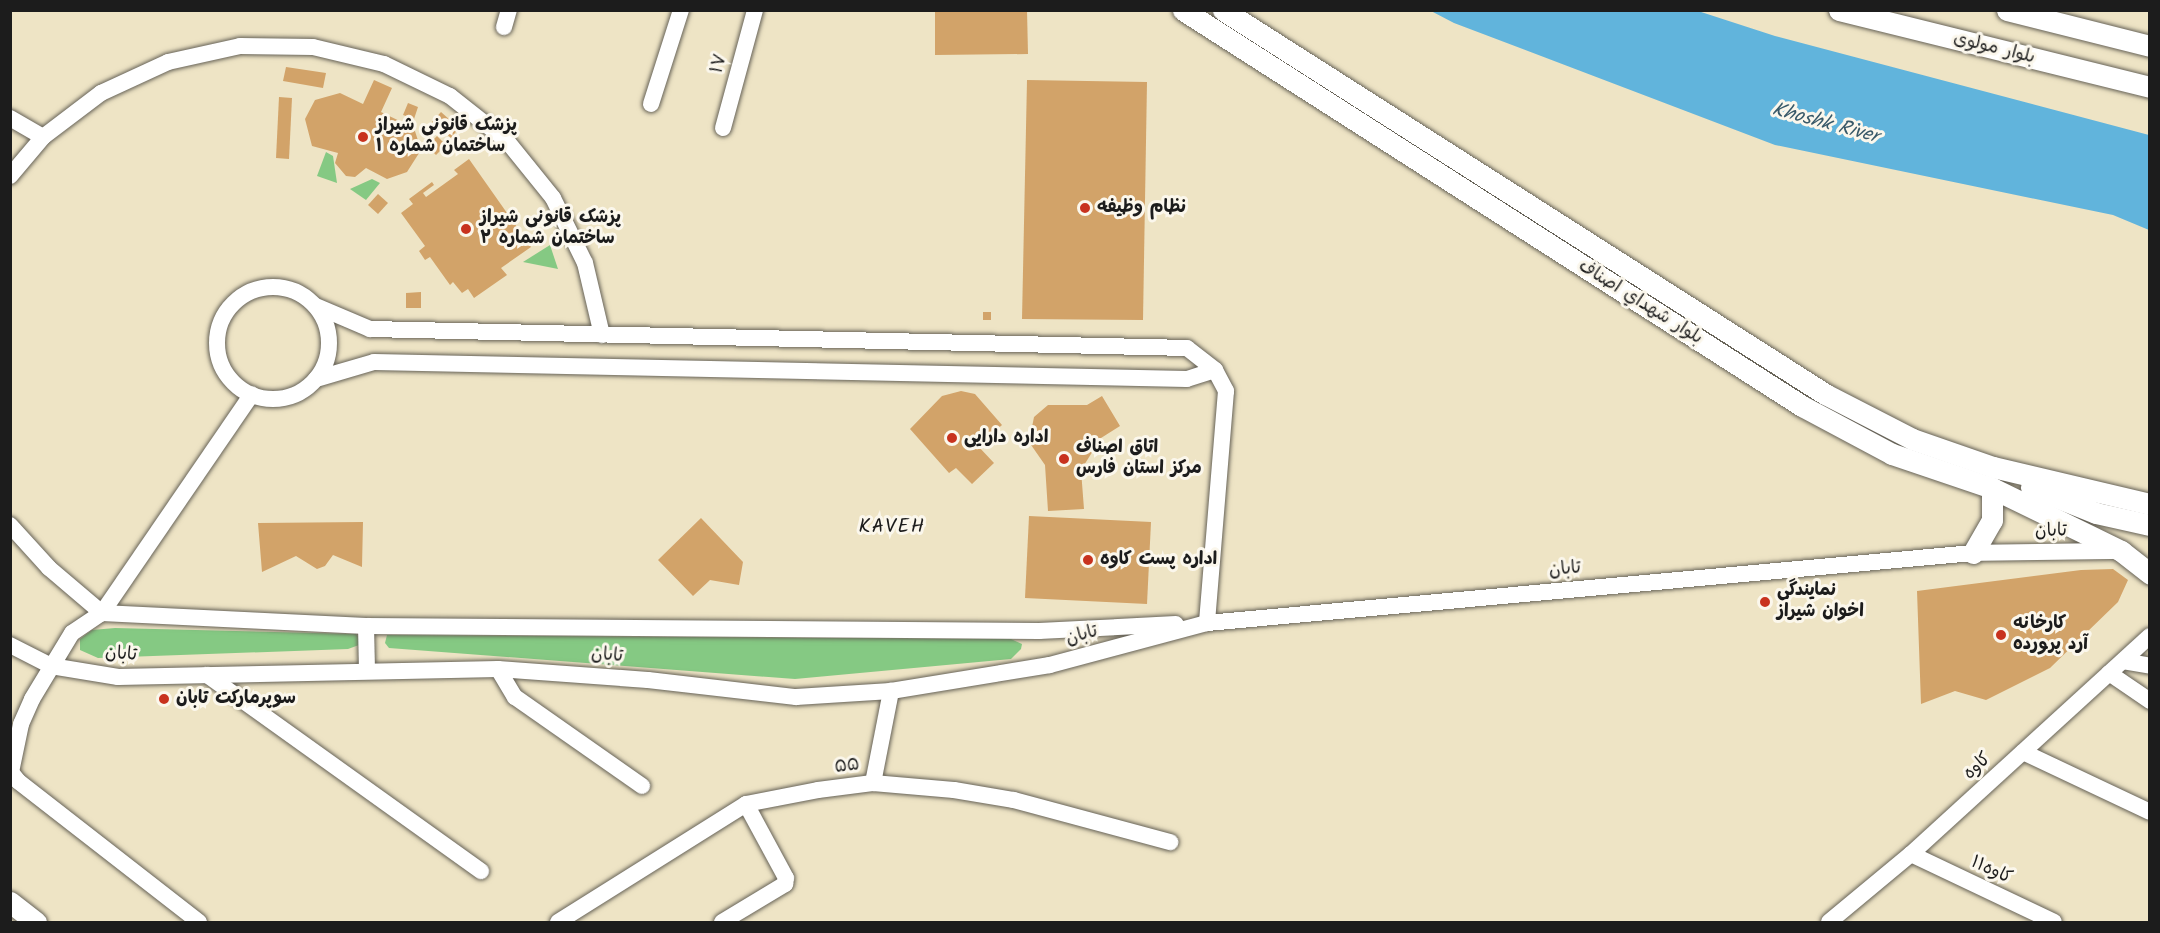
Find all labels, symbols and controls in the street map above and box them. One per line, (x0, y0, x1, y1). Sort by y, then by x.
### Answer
street label: بلوار مولوی (1951, 28, 2037, 70)
street label: ۱۷ (707, 52, 733, 76)
water label: Khoshk River (1769, 98, 1881, 150)
place label: پزشک قانونی شیراز ساختمان شماره ۱ (376, 116, 517, 158)
marker: پزشک قانونی شیراز ساختمان شماره ۱ (354, 128, 372, 146)
place label: نظام وظیفه (1097, 197, 1186, 219)
marker: نظام وظیفه (1078, 201, 1092, 215)
place label: پزشک قانونی شیراز ساختمان شماره ٣ (480, 208, 621, 250)
marker: پزشک قانونی شیراز ساختمان شماره ٣ (457, 220, 475, 238)
street label: بلوار شهداي اصناف (1574, 256, 1706, 350)
place label: اداره دارایی (964, 427, 1048, 449)
marker: اداره دارایی (945, 431, 959, 445)
place label: اتاق اصناف مرکز استان فارس (1076, 438, 1202, 480)
marker: اتاق اصناف مرکز استان فارس (1057, 452, 1071, 466)
district label: KAVEH (858, 515, 926, 539)
street label: تابان (2035, 521, 2067, 543)
place label: اداره پست کاوه (1100, 549, 1217, 571)
marker: اداره پست کاوه (1081, 553, 1095, 567)
street label: تابان (1548, 558, 1582, 582)
place label: نمایندگی اخوان شیراز (1777, 581, 1864, 624)
marker: نمایندگی اخوان شیراز (1758, 595, 1772, 609)
place label: کارخانه آرد پرورده (2013, 614, 2088, 656)
street label: تابان (1064, 621, 1100, 651)
marker: کارخانه آرد پرورده (1994, 628, 2008, 642)
street label: تابان (104, 643, 138, 667)
street label: تابان (590, 644, 624, 668)
place label: سوپرمارکت تابان (176, 688, 296, 710)
marker: سوپرمارکت تابان (157, 692, 171, 706)
street label: کاوه (1960, 749, 1996, 785)
street label: ۵۵ (833, 755, 861, 779)
street label: کاوه۱۱ (1967, 852, 2015, 890)

